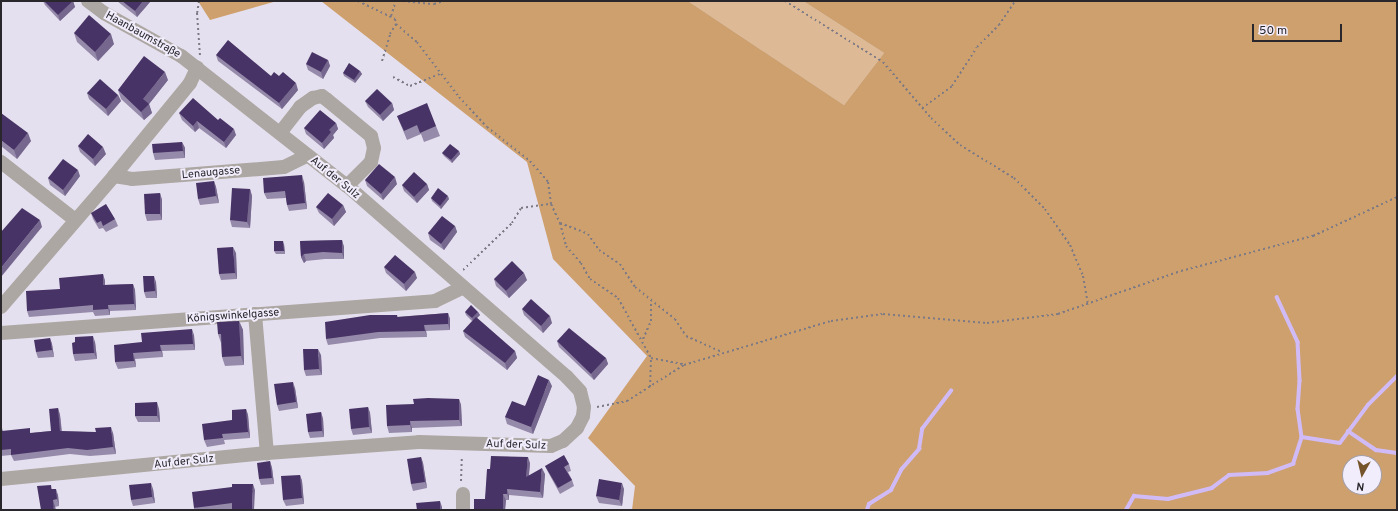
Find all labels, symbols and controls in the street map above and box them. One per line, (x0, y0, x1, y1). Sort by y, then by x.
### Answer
street label: Haanbaumstraße (103, 9, 183, 61)
scale bar (1254, 16, 1344, 42)
text: 50 m (1259, 23, 1287, 39)
street label: Auf der Sulz (307, 154, 363, 202)
street label: Lenaugasse (181, 164, 241, 182)
street label: Königswinkelgasse (186, 306, 280, 326)
street label: Auf der Sulz (486, 437, 546, 453)
street label: Auf der Sulz (153, 452, 215, 472)
north arrow (1342, 455, 1382, 495)
text: N (1356, 478, 1365, 493)

